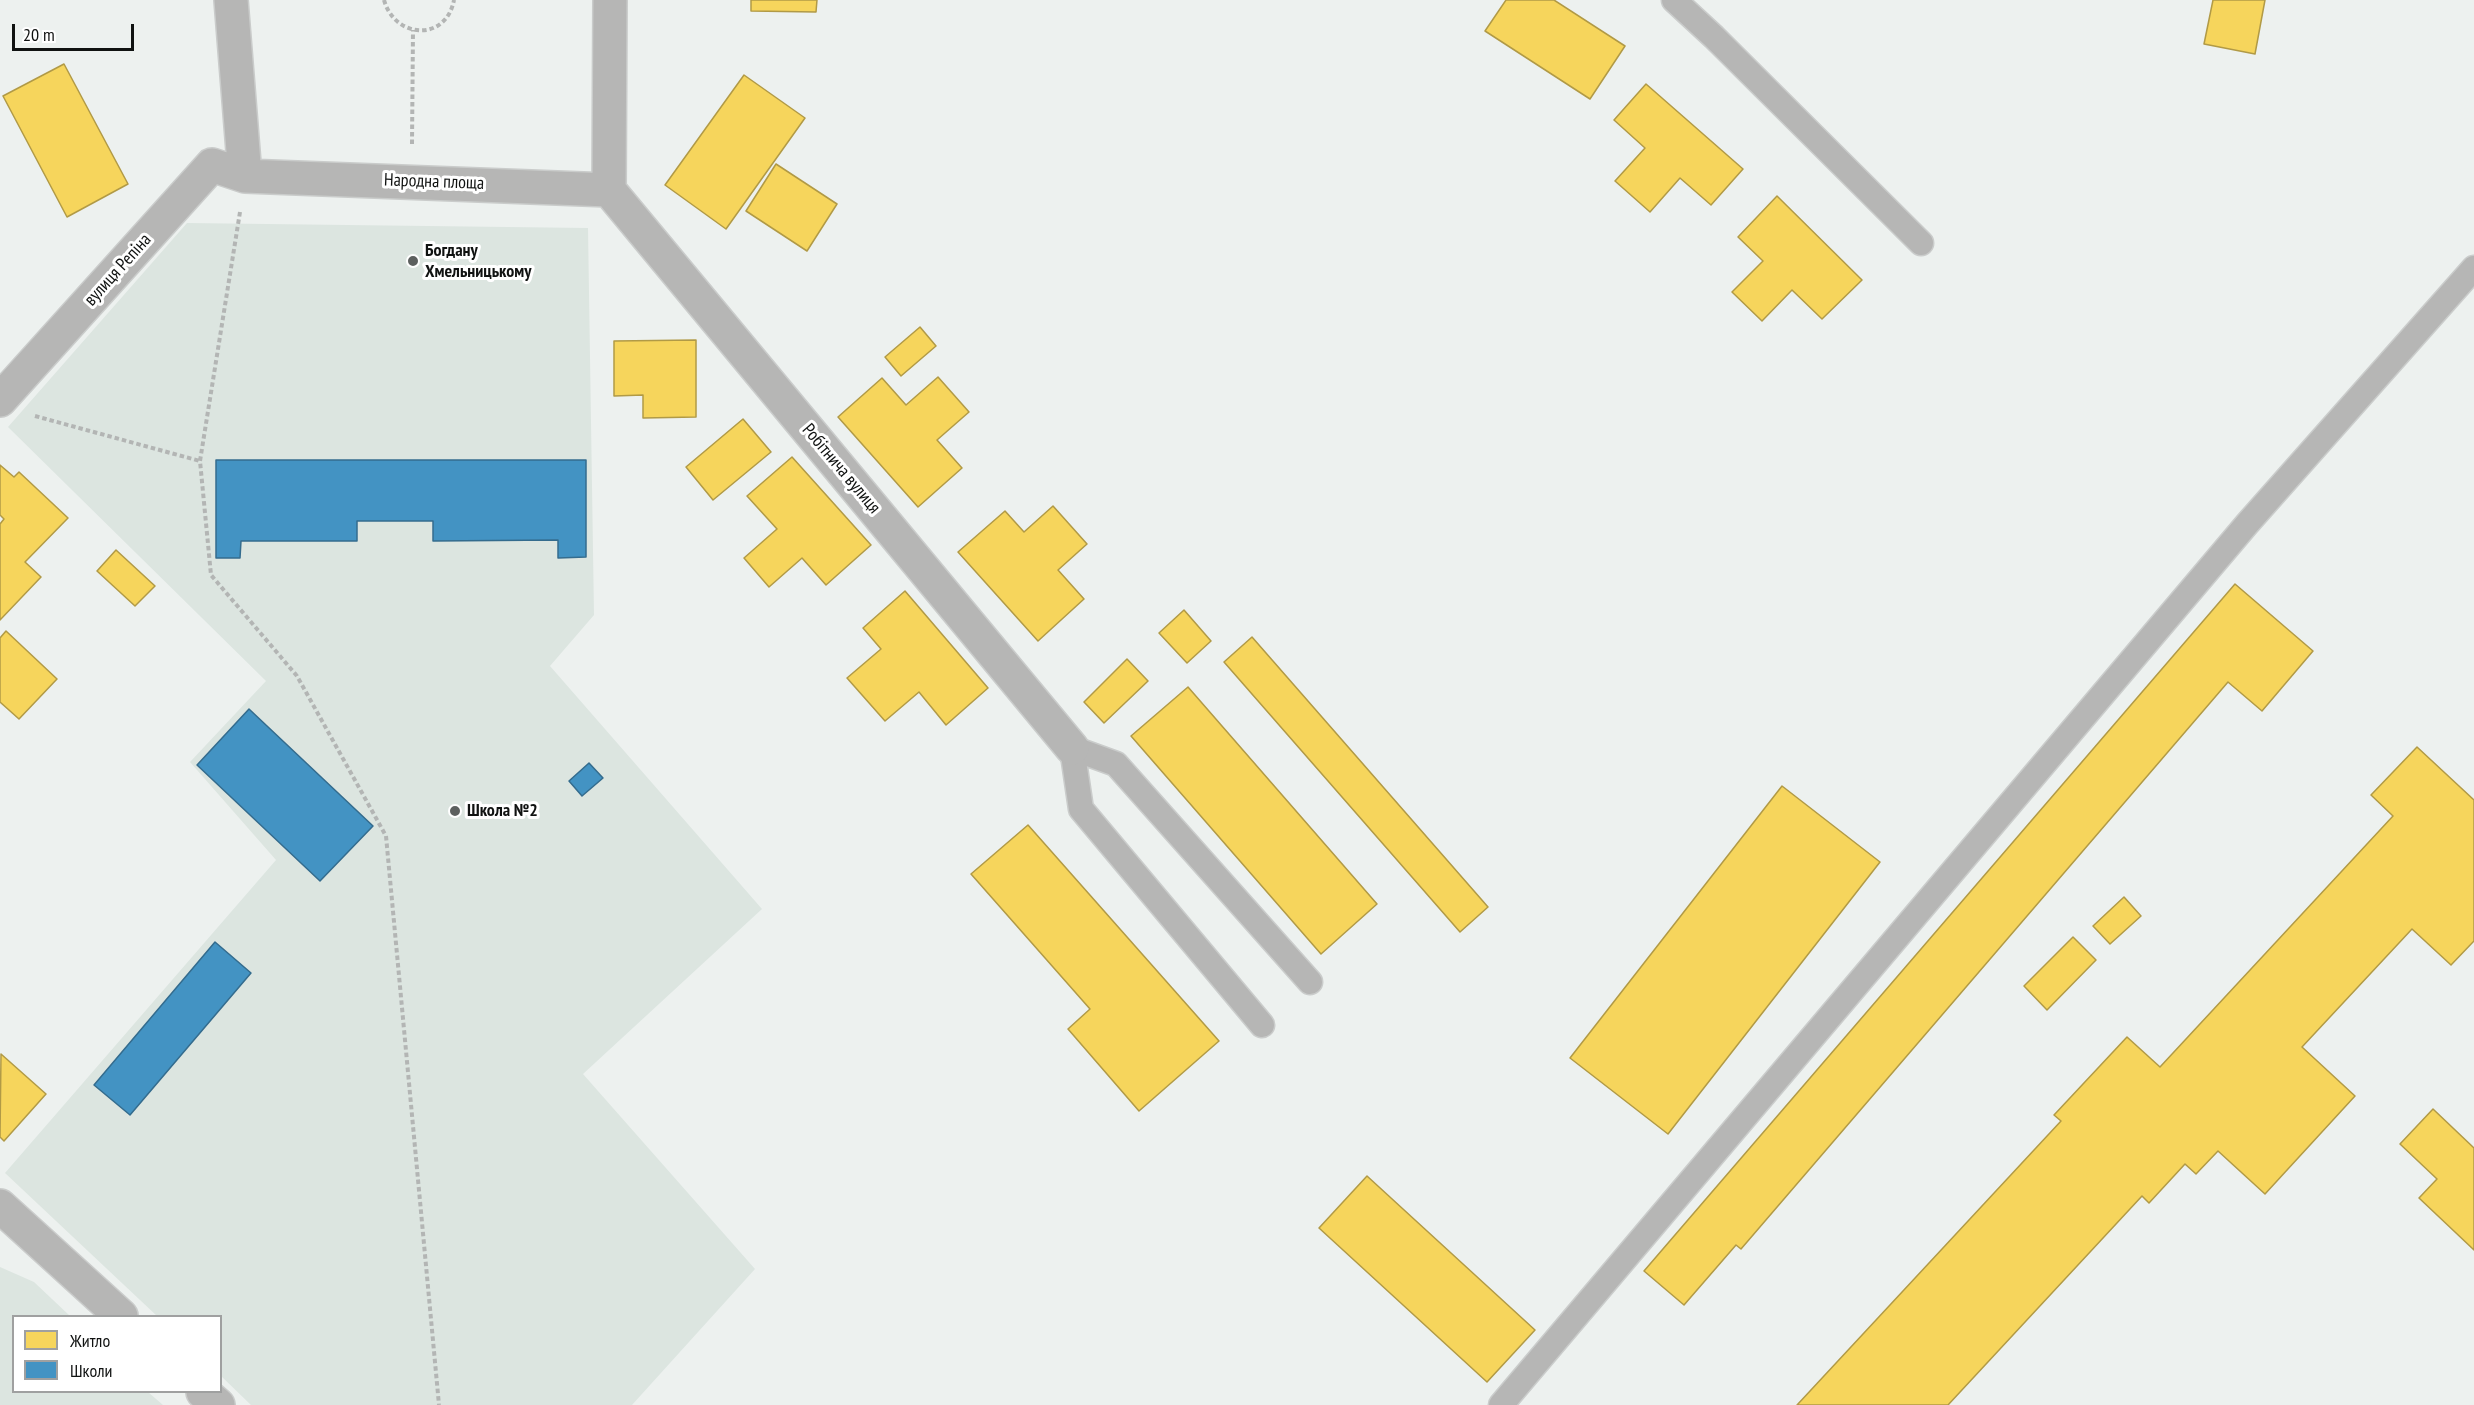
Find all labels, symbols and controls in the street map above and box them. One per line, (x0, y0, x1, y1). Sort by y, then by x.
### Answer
scale bar (15, 12, 136, 50)
text: 20 m (23, 23, 55, 46)
street label: Народна площа (384, 169, 484, 195)
street label: вулиця Репіна (80, 230, 156, 310)
place label: Богдану Хмельницькому (425, 240, 531, 282)
marker: Богдану Хмельницькому (406, 254, 420, 268)
street label: Робітнича вулиця (797, 420, 885, 518)
place label: Школа №2 (467, 800, 538, 822)
marker: Школа №2 (448, 804, 462, 818)
legend (12, 1315, 222, 1393)
text: Житло (70, 1329, 110, 1352)
text: Школи (70, 1359, 112, 1382)

